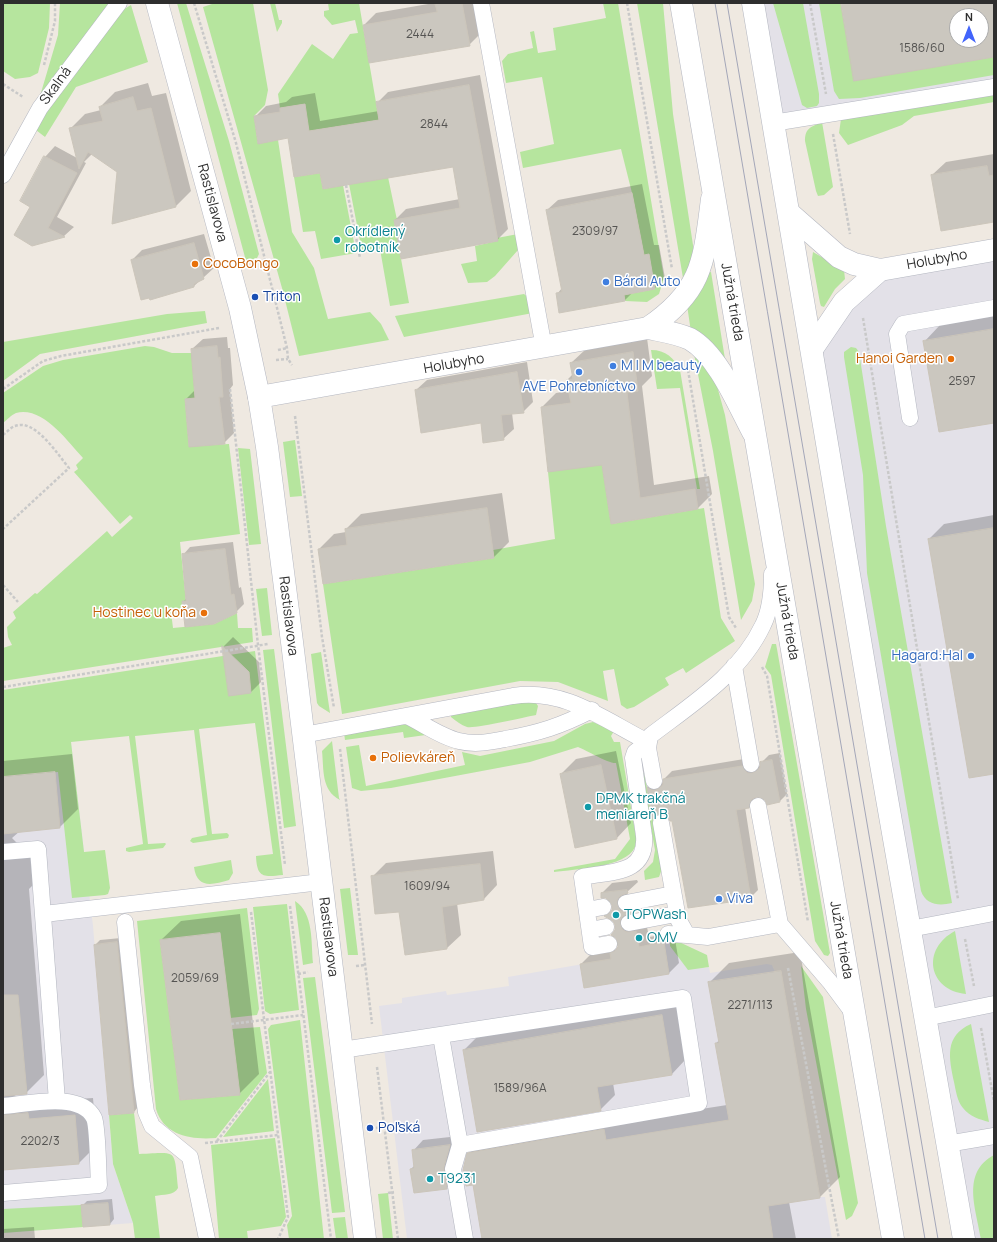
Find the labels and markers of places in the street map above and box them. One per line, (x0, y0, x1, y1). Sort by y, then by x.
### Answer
place label: Okrídlený robotník (345, 224, 405, 256)
marker: Okrídlený robotník (332, 235, 342, 245)
place label: CocoBongo (203, 256, 279, 272)
marker: CocoBongo (190, 259, 200, 269)
place label: Bárdi Auto (614, 274, 680, 290)
marker: Bárdi Auto (601, 277, 611, 287)
place label: Triton (263, 289, 301, 305)
marker: Triton (250, 292, 260, 302)
place label: Hanoi Garden (856, 351, 943, 367)
marker: Hanoi Garden (946, 354, 956, 364)
place label: M | M beauty (621, 358, 702, 374)
marker: M | M beauty (608, 361, 618, 371)
marker: AVE Pohrebníctvo (574, 367, 584, 377)
place label: AVE Pohrebníctvo (522, 379, 636, 395)
place label: Hostinec u koňa (93, 605, 196, 621)
marker: Hostinec u koňa (199, 608, 209, 618)
place label: Hagard:Hal (892, 648, 963, 664)
marker: Hagard:Hal (966, 651, 976, 661)
place label: Polievkáreň (381, 750, 455, 766)
marker: Polievkáreň (368, 753, 378, 763)
place label: DPMK trakčná meniareň B (596, 791, 686, 824)
marker: DPMK trakčná meniareň B (583, 802, 593, 812)
place label: Viva (727, 891, 753, 907)
marker: Viva (714, 894, 724, 904)
place label: TOPWash (624, 907, 687, 923)
marker: TOPWash (611, 910, 621, 920)
place label: OMV (647, 930, 677, 946)
marker: OMV (634, 933, 644, 943)
place label: Poľská (378, 1120, 420, 1136)
marker: Poľská (365, 1123, 375, 1133)
place label: T9231 (438, 1171, 476, 1187)
marker: T9231 (425, 1174, 435, 1184)

